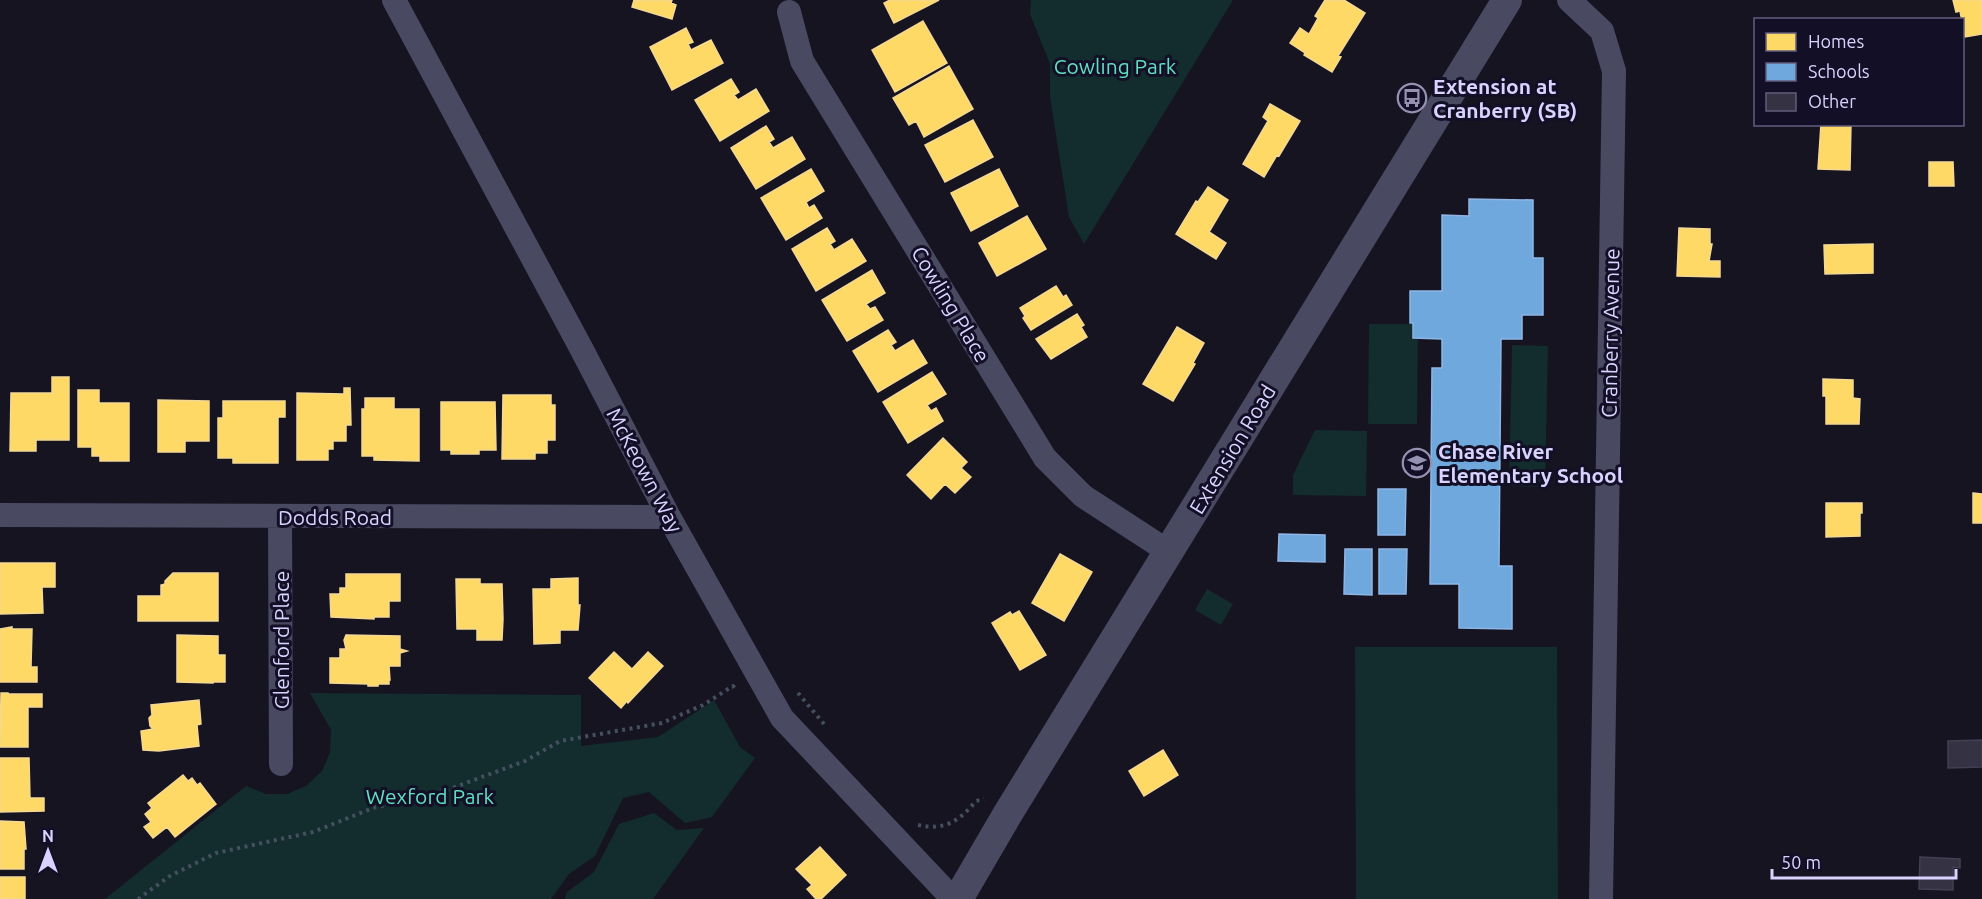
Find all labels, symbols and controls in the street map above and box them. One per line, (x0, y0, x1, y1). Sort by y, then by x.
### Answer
legend (1754, 18, 1964, 126)
text: Homes (1808, 31, 1865, 51)
park label: Cowling Park (1054, 54, 1177, 78)
text: Schools (1808, 61, 1870, 81)
place label: Extension at Cranberry (SB) (1433, 74, 1577, 122)
bus stop icon: Extension at Cranberry (SB) (1396, 82, 1428, 114)
text: Other (1808, 91, 1856, 111)
street label: Cowling Place (907, 242, 995, 366)
street label: Cranberry Avenue (1597, 248, 1623, 418)
street label: Extension Road (1184, 380, 1280, 518)
street label: McKeown Way (602, 404, 688, 536)
place label: Chase River Elementary School (1438, 439, 1623, 487)
school or university icon: Chase River Elementary School (1401, 447, 1433, 479)
street label: Dodds Road (278, 505, 392, 529)
street label: Glenford Place (269, 571, 293, 709)
park label: Wexford Park (366, 784, 495, 808)
north arrow (18, 821, 78, 881)
text: N (42, 827, 54, 845)
scale bar (1772, 842, 1956, 880)
text: 50 m (1781, 852, 1821, 872)

